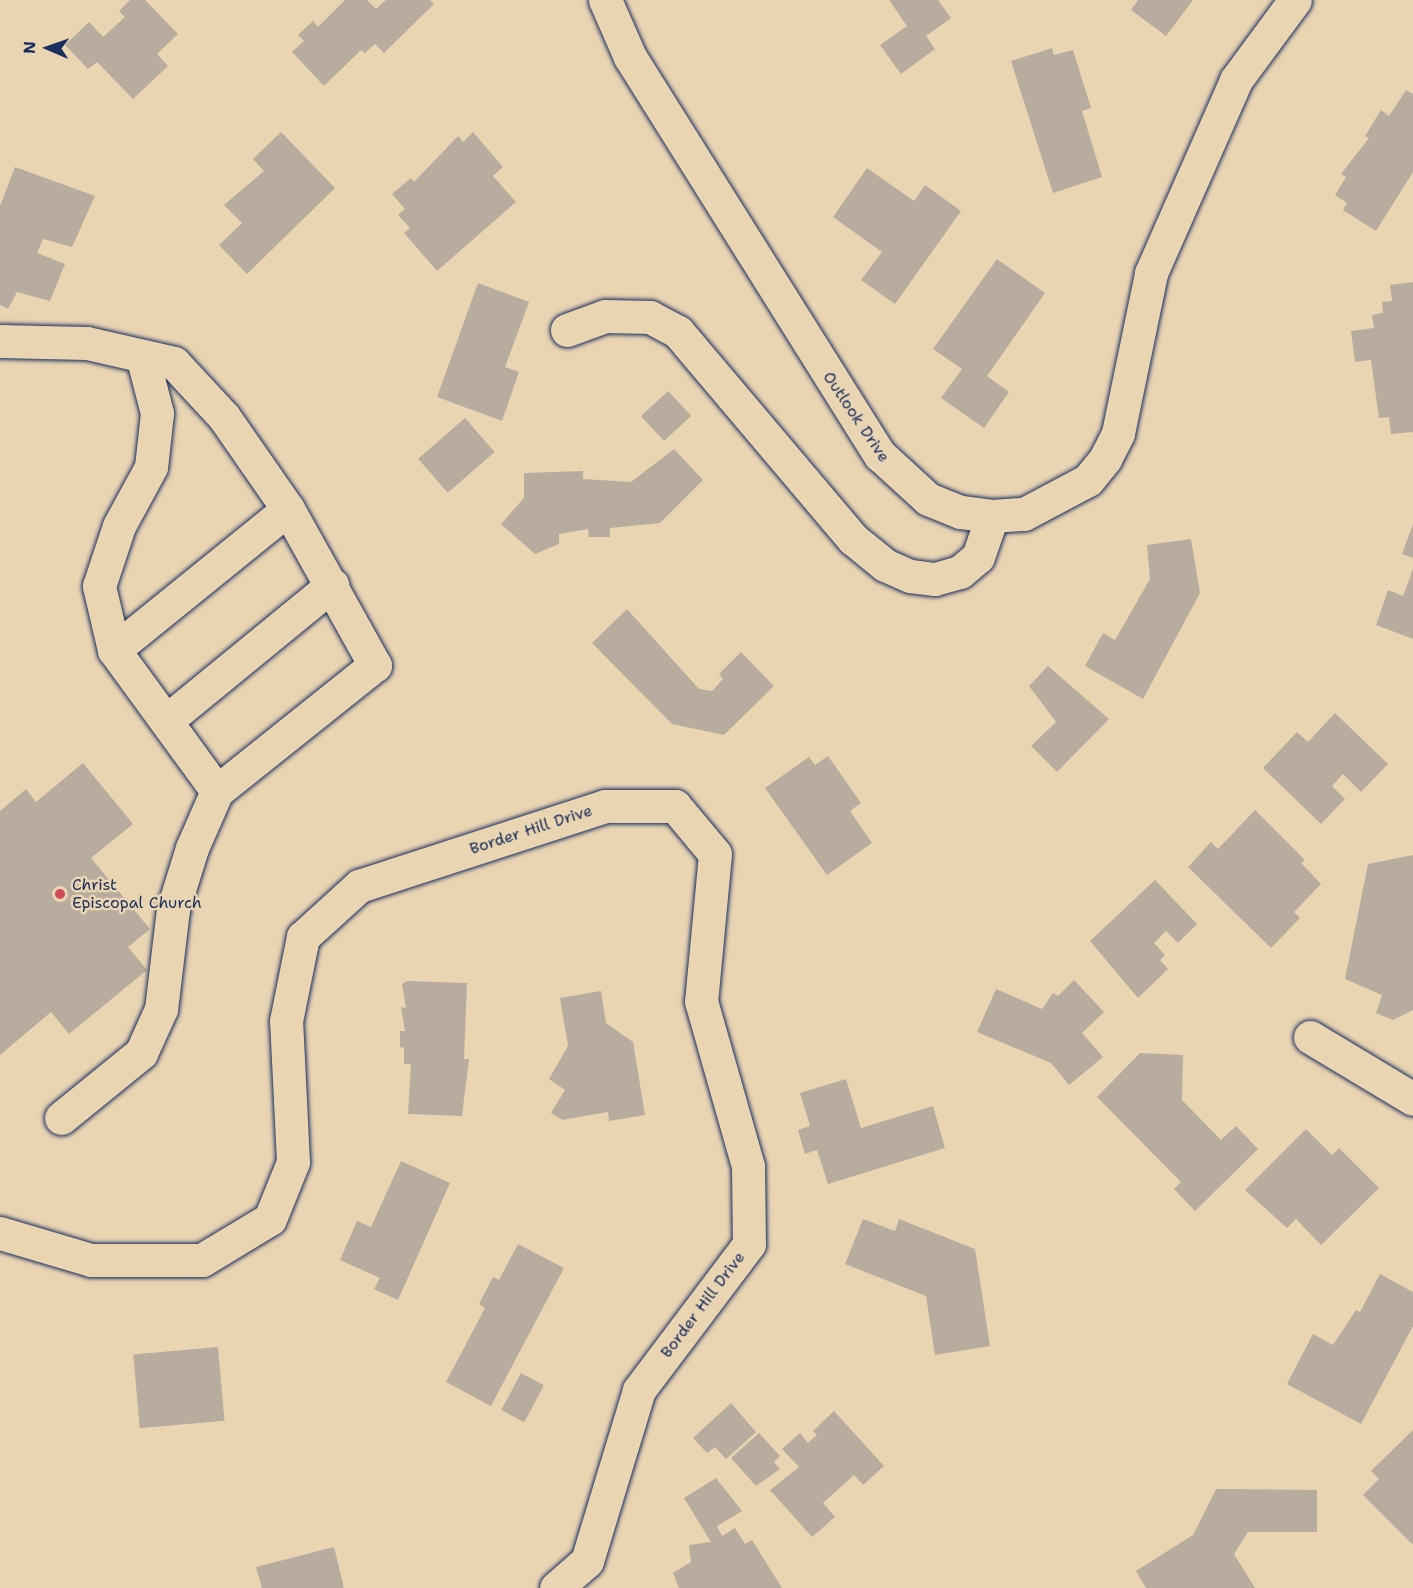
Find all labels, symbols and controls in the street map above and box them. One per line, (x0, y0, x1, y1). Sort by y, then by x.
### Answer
north arrow (18, 18, 78, 78)
text: N (19, 41, 40, 54)
street label: Outlook Drive (819, 368, 893, 466)
street label: Border Hill Drive (467, 801, 595, 859)
place label: Christ Episcopal Church (72, 875, 202, 913)
marker: Christ Episcopal Church (53, 887, 67, 901)
street label: Border Hill Drive (657, 1248, 749, 1362)

